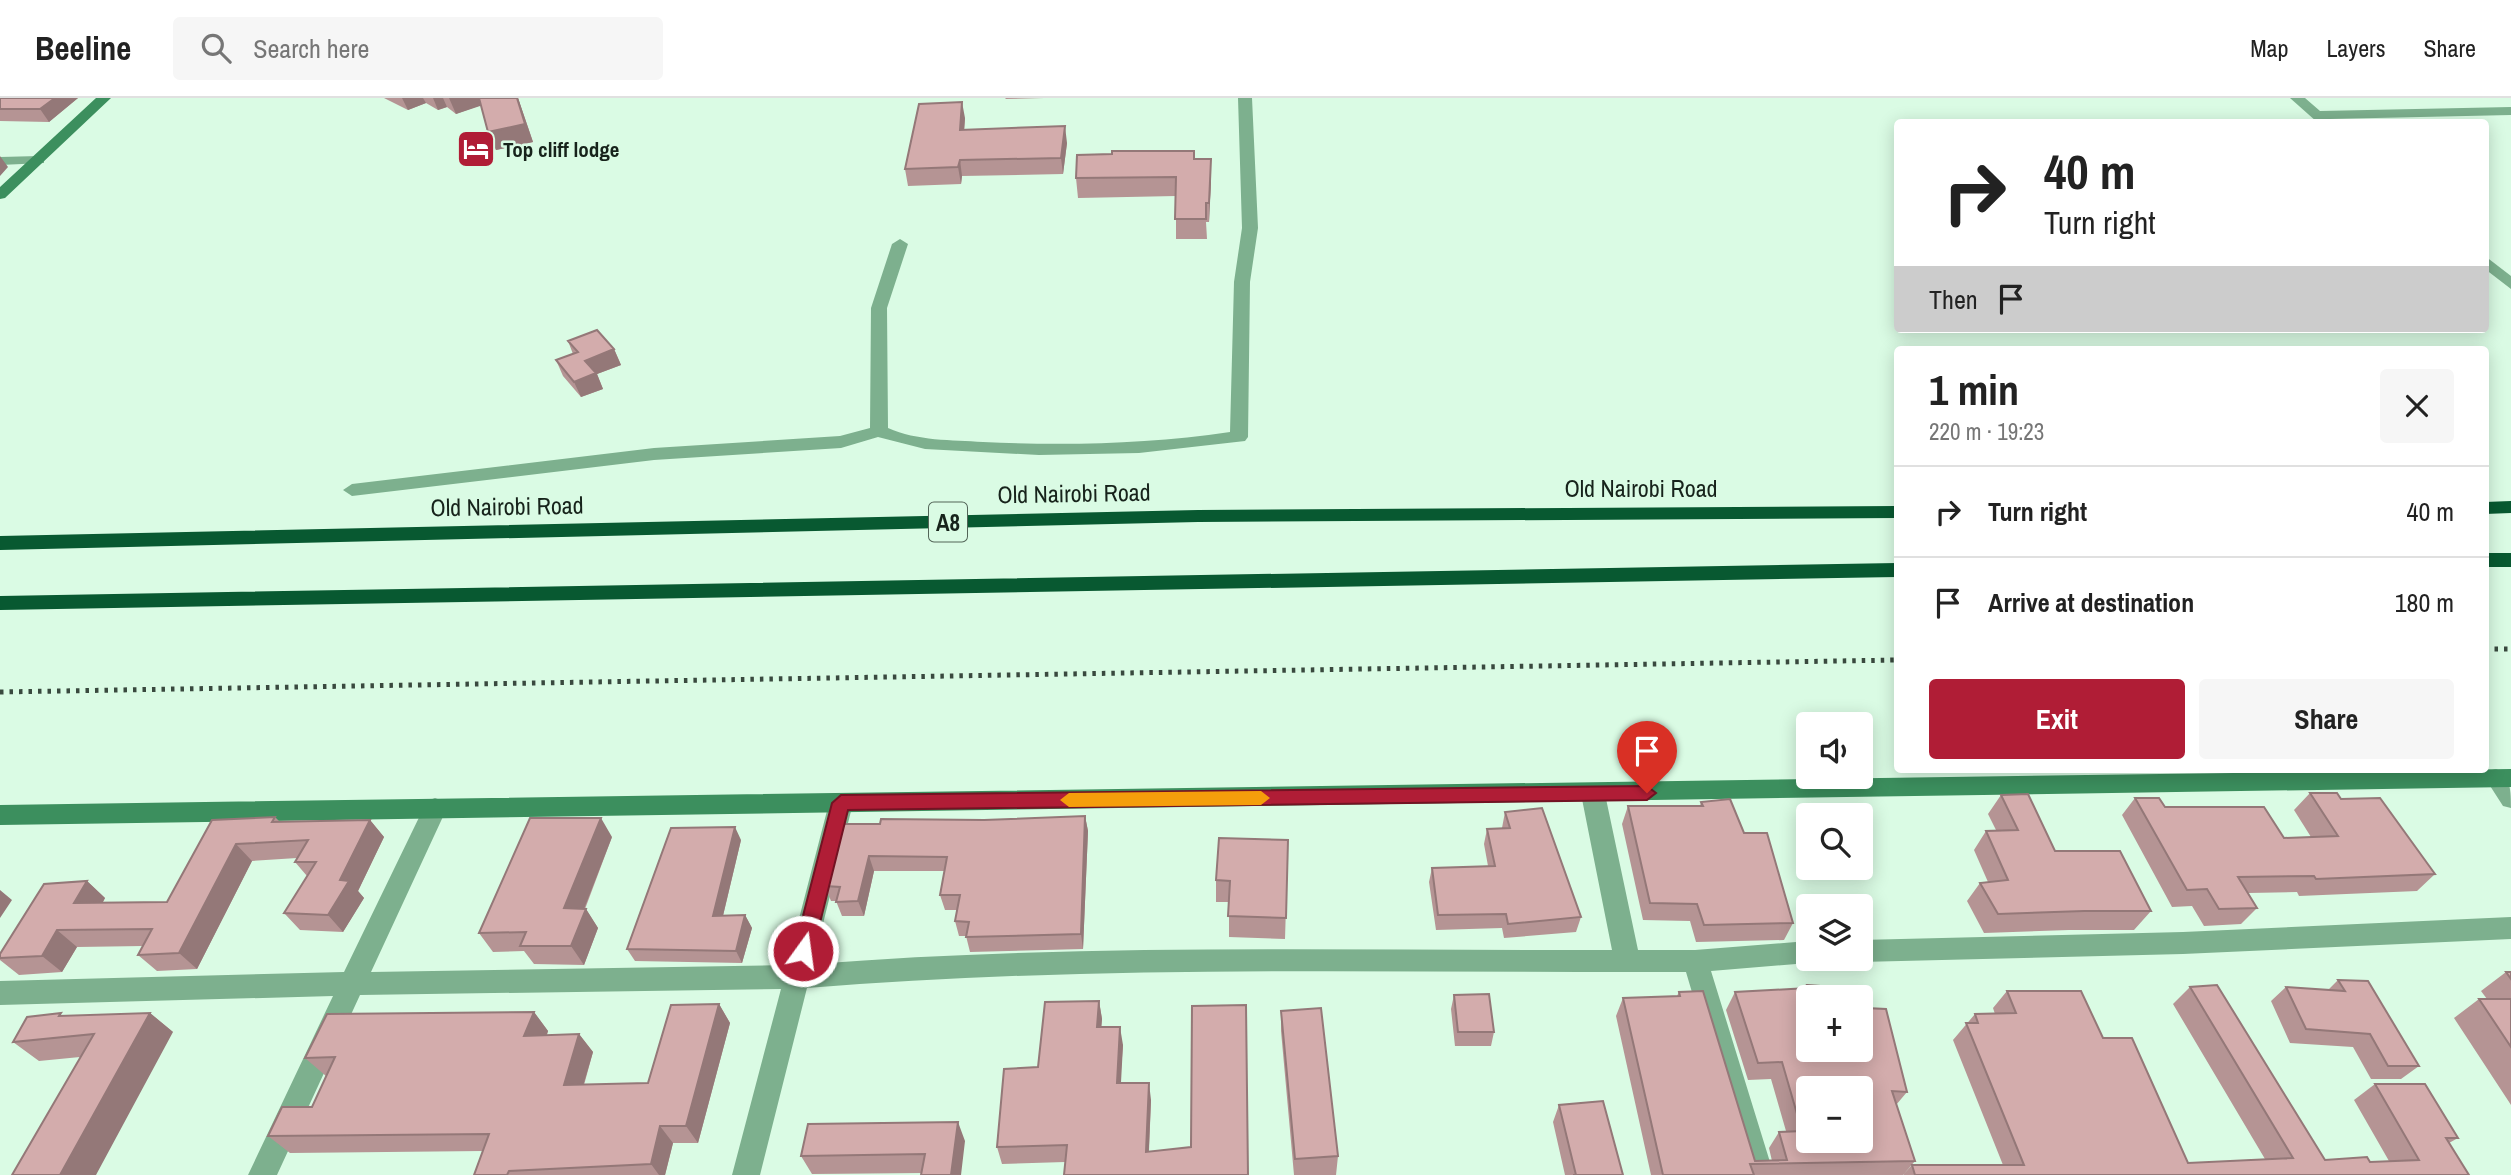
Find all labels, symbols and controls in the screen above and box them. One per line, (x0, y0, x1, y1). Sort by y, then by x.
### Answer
search box (173, 17, 663, 80)
text: Beeline (35, 26, 131, 70)
icon: search (197, 29, 235, 67)
text: Search here (253, 31, 369, 66)
text: Map (2250, 32, 2288, 64)
text: Layers (2326, 32, 2385, 64)
text: Share (2423, 32, 2476, 64)
hotel icon: Top cliff lodge (455, 128, 497, 170)
place label: Top cliff lodge (503, 135, 619, 164)
text: 40 m (2044, 138, 2136, 204)
icon: right (1929, 147, 2020, 238)
text: Turn right (2044, 201, 2156, 244)
icon: arrive (1992, 280, 2030, 318)
text: Then (1929, 282, 1978, 317)
text: 1 min (1929, 362, 2019, 418)
button: close (2380, 369, 2454, 443)
text: 220 m · 19:23 (1929, 416, 2044, 447)
street label: Old Nairobi Road (1564, 472, 1718, 504)
street label: Old Nairobi Road (997, 476, 1151, 510)
street label: Old Nairobi Road (430, 489, 584, 523)
icon: right (1929, 493, 1967, 531)
text: Turn right (1988, 494, 2087, 529)
text: 40 m (2407, 494, 2454, 529)
road number: A8 (929, 502, 967, 542)
icon: arrive (1929, 584, 1967, 622)
text: Arrive at destination (1988, 585, 2194, 620)
text: 180 m (2395, 585, 2454, 620)
button: Exit (1929, 679, 2185, 759)
button: Share (2199, 679, 2454, 759)
map controls (1796, 712, 1873, 1153)
button: sound (1796, 712, 1873, 789)
pin (1617, 721, 1677, 793)
icon: arrive (1628, 732, 1666, 770)
button: search (1796, 803, 1873, 880)
button: layers (1796, 894, 1873, 971)
position arrow (766, 914, 840, 988)
button: + (1796, 985, 1873, 1062)
button: − (1796, 1076, 1873, 1153)

